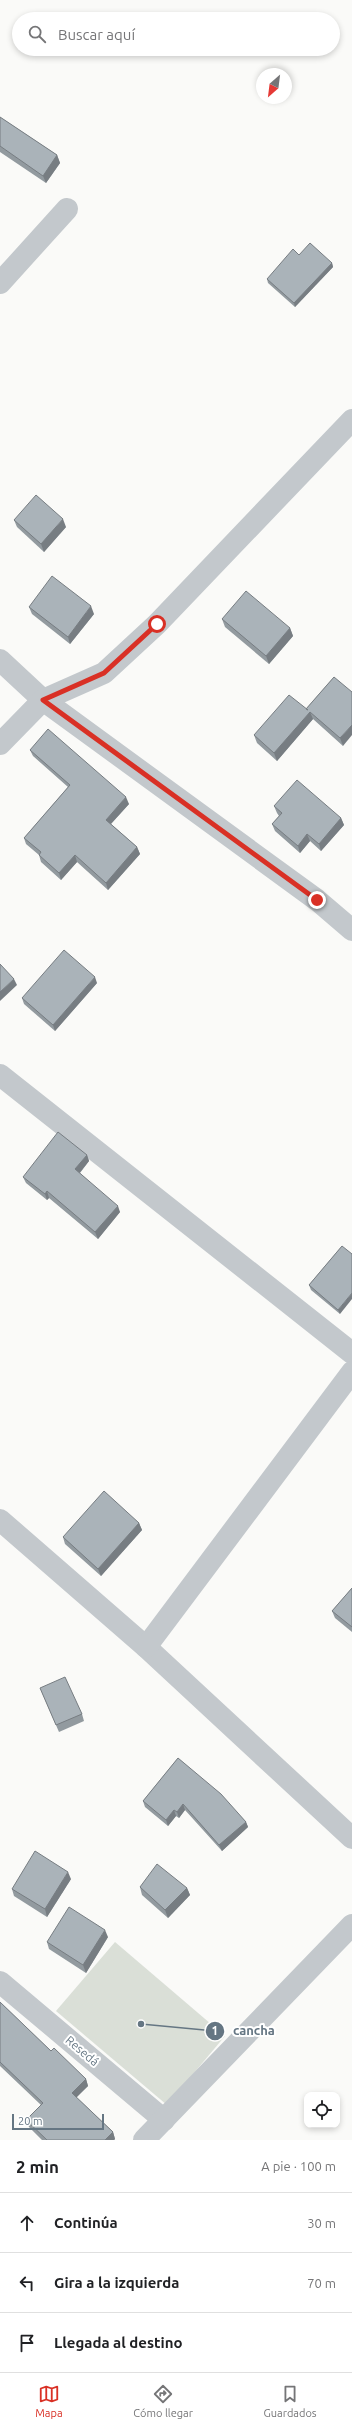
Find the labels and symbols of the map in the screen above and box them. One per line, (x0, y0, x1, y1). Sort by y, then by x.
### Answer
north arrow (256, 68, 292, 104)
route start (148, 615, 166, 633)
route end (308, 891, 326, 909)
callout: cancha (205, 2018, 283, 2043)
text: cancha (233, 2023, 275, 2037)
text: 1 (212, 2024, 218, 2037)
street label: Resedá (63, 2033, 101, 2068)
scale bar (12, 2112, 104, 2131)

